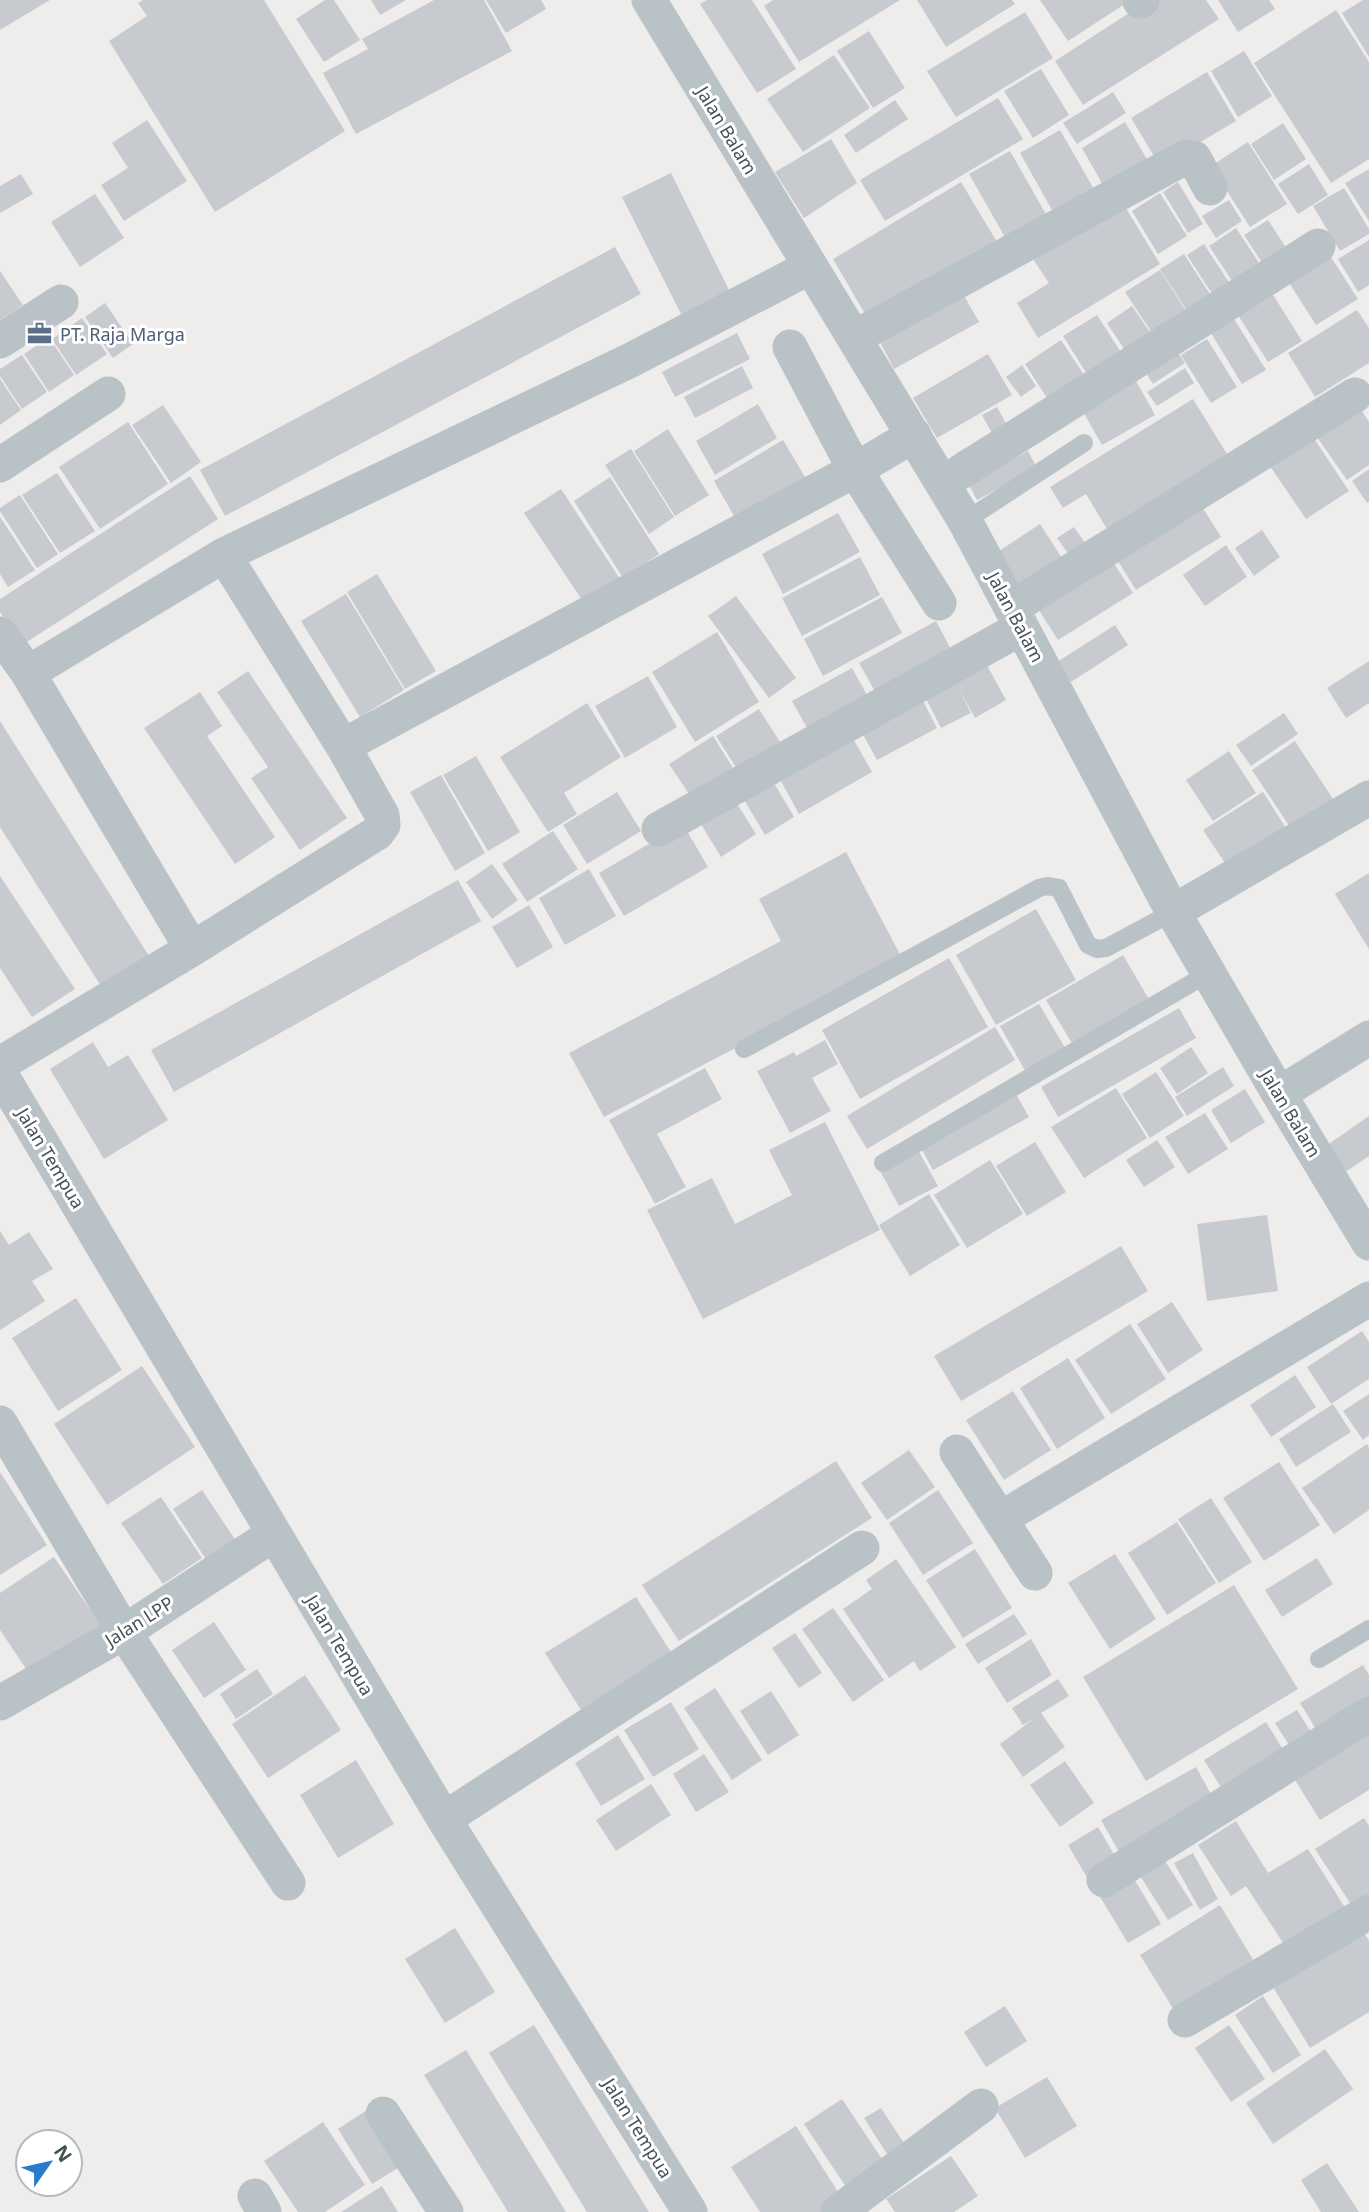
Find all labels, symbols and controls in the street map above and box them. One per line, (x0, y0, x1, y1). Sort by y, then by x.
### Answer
street label: Jalan Balam (690, 80, 763, 179)
office icon: PT. Raja Marga (26, 320, 54, 348)
place label: PT. Raja Marga (60, 322, 185, 346)
street label: Jalan Balam (981, 566, 1050, 666)
street label: Jalan Balam (1254, 1063, 1327, 1162)
street label: Jalan Tempua (10, 1101, 91, 1213)
street label: Jalan Tempua (299, 1588, 380, 1700)
street label: Jalan LPP (98, 1590, 178, 1653)
street label: Jalan Tempua (597, 2072, 678, 2183)
north arrow (14, 2128, 84, 2198)
text: N (48, 2140, 78, 2167)

